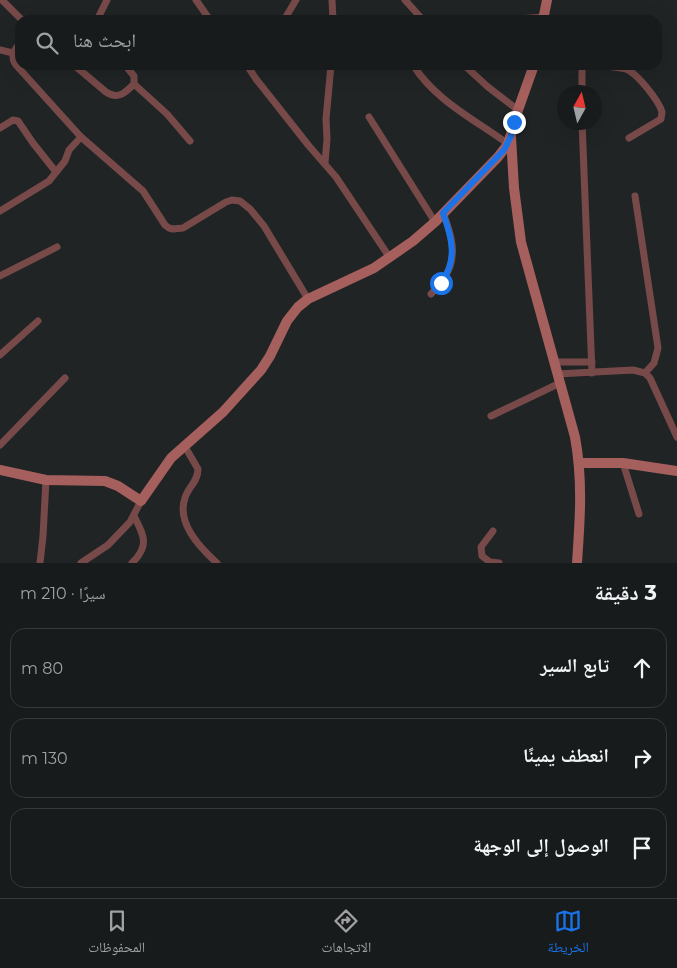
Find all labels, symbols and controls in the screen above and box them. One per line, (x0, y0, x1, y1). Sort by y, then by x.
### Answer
search box (15, 15, 662, 70)
icon: search (33, 29, 61, 57)
text: ابحث هنا (73, 29, 136, 52)
north arrow (557, 85, 602, 130)
route end (503, 111, 526, 134)
route start (430, 272, 453, 295)
text: 3 دقيقة (595, 580, 657, 605)
text: سيرًا · 210 m (20, 584, 106, 603)
text: تابع السير (540, 654, 609, 677)
icon: ahead (628, 654, 656, 682)
text: 80 m (21, 659, 63, 678)
text: انعطف يمينًا (523, 744, 609, 767)
icon: right (628, 744, 656, 772)
text: 130 m (21, 749, 68, 768)
text: الوصول إلى الوجهة (473, 834, 609, 857)
icon: arrive (628, 834, 656, 862)
tab: المحفوظات (88, 907, 145, 961)
tab: الاتجاهات (322, 907, 371, 961)
tab: الخريطة (548, 907, 589, 961)

